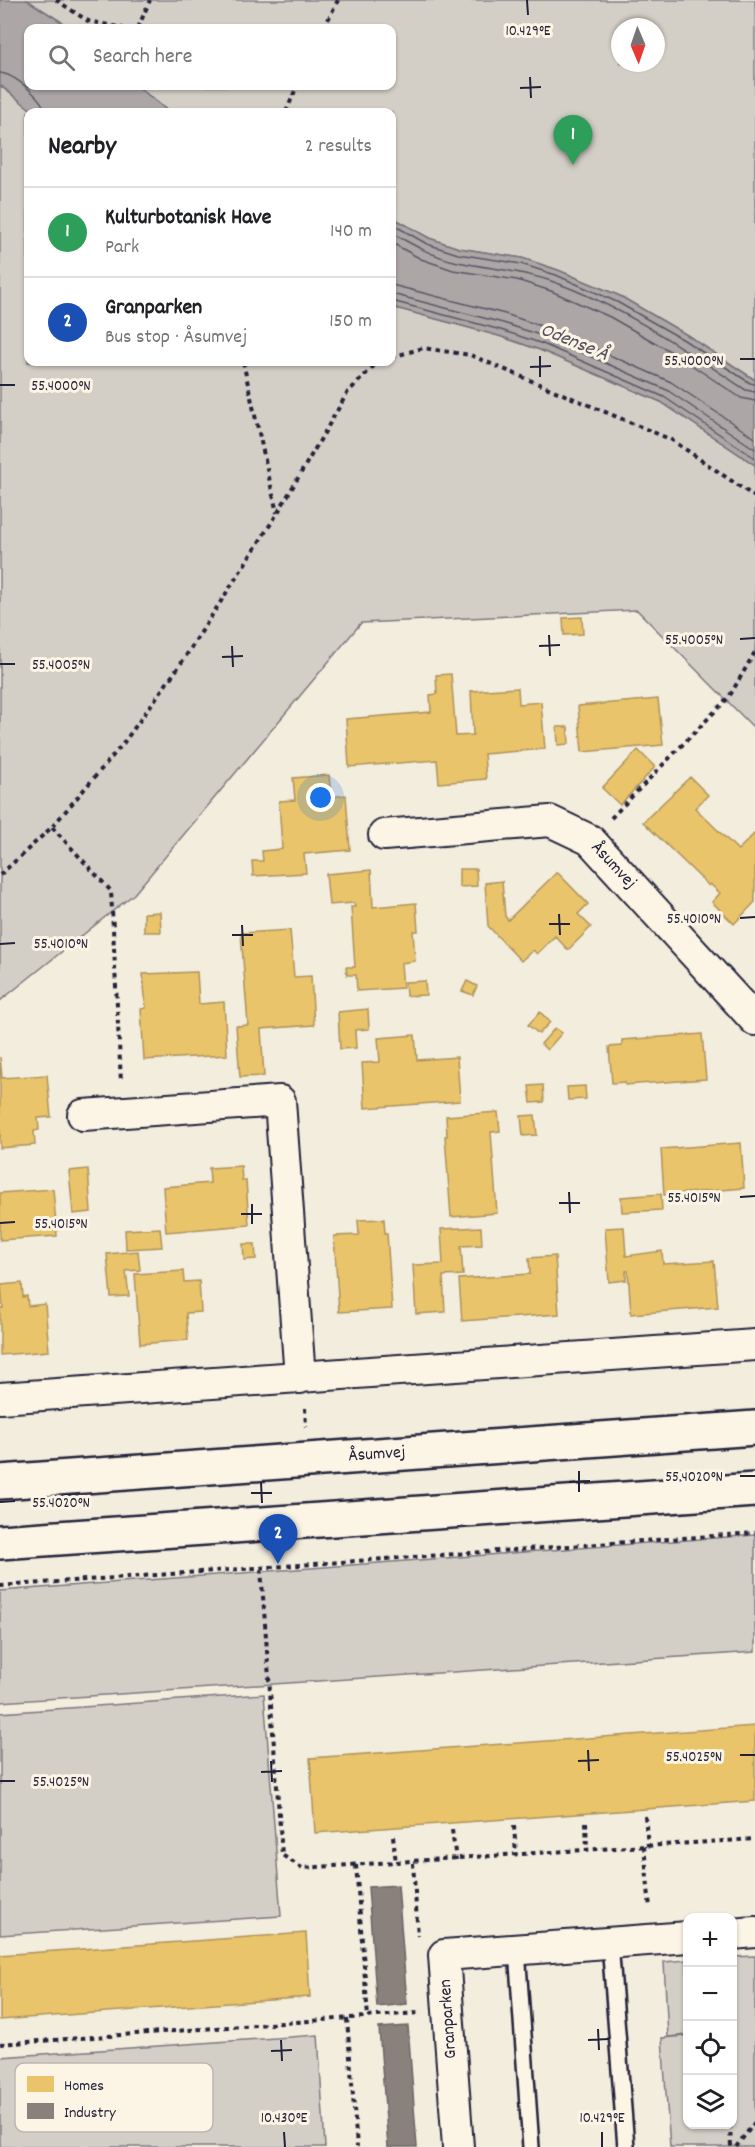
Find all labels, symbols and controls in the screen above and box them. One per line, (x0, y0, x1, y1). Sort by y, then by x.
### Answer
north arrow (611, 18, 665, 72)
text: 10.429°E (505, 21, 551, 43)
search box (24, 24, 396, 90)
icon: search (45, 41, 78, 74)
text: Search here (93, 42, 192, 73)
pin: 1 (554, 116, 592, 165)
text: Nearby (48, 129, 116, 166)
text: 2 results (305, 133, 372, 161)
text: Kulturbotanisk Have (105, 203, 271, 234)
text: 1 (65, 218, 70, 246)
text: 140 m (330, 218, 372, 246)
text: Park (105, 234, 139, 262)
text: Granparken (105, 293, 202, 324)
text: 2 (63, 308, 72, 336)
text: 150 m (329, 308, 372, 336)
water label: Odense Å (536, 317, 614, 370)
text: Bus stop · Åsumvej (105, 324, 247, 352)
text: 55.4000°N (664, 351, 724, 373)
text: 55.4000°N (31, 376, 91, 398)
text: 55.4005°N (665, 630, 723, 652)
text: 55.4005°N (32, 655, 90, 677)
your location (306, 783, 335, 812)
street label: Åsumvej (584, 837, 642, 895)
text: 55.4010°N (667, 909, 721, 931)
text: 55.4010°N (34, 934, 88, 956)
text: 55.4015°N (667, 1188, 721, 1210)
text: 55.4015°N (34, 1214, 88, 1236)
street label: Åsumvej (348, 1441, 406, 1469)
text: 55.4020°N (665, 1467, 723, 1489)
text: 55.4020°N (32, 1493, 90, 1515)
pin: 2 (258, 1514, 298, 1564)
text: 55.4025°N (666, 1747, 722, 1769)
text: 55.4025°N (33, 1772, 89, 1794)
map controls (683, 1913, 737, 2129)
button: + (683, 1913, 737, 1967)
button: − (683, 1967, 737, 2021)
street label: Granparken (434, 1978, 464, 2060)
button: locate (683, 2021, 737, 2075)
legend (15, 2063, 213, 2132)
text: Homes (64, 2075, 104, 2098)
button: layers (683, 2075, 737, 2129)
text: Industry (64, 2102, 116, 2125)
text: 10.430°E (261, 2108, 308, 2130)
text: 10.429°E (579, 2108, 625, 2130)

